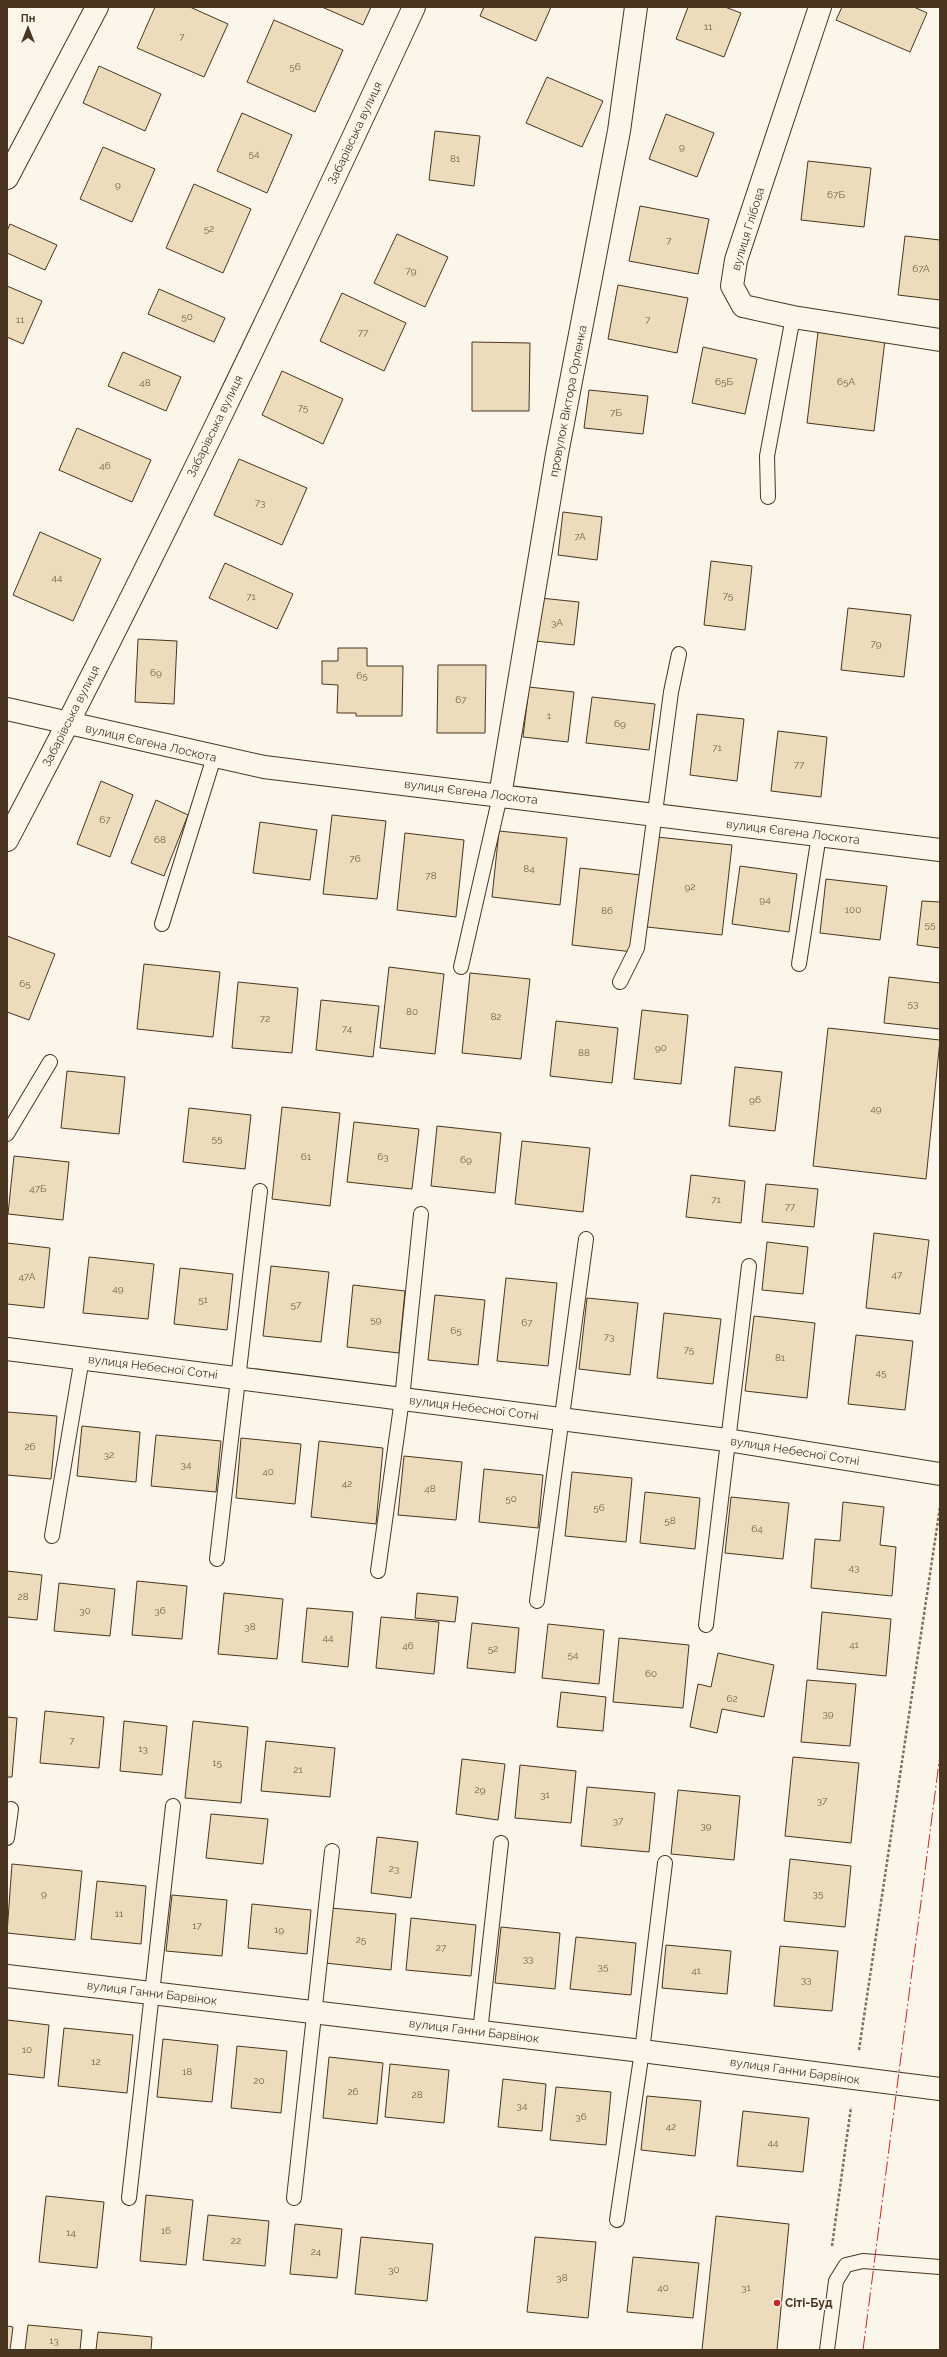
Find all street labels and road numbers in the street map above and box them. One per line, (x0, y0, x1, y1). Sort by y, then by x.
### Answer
street label: Забарівська вулиця (325, 79, 385, 187)
street label: вулиця Глібова (729, 186, 767, 272)
street label: провулок Віктора Орленка (546, 324, 590, 478)
street label: Забарівська вулиця (184, 373, 246, 479)
street label: Забарівська вулиця (39, 663, 103, 769)
street label: вулиця Євгена Лоскота (84, 721, 218, 765)
street label: вулиця Євгена Лоскота (403, 777, 539, 807)
street label: вулиця Євгена Лоскота (725, 817, 861, 847)
street label: вулиця Небесної Сотні (87, 1352, 219, 1382)
street label: вулиця Небесної Сотні (408, 1393, 540, 1423)
street label: вулиця Небесної Сотні (730, 1434, 860, 1468)
street label: вулиця Ганни Барвінок (86, 1978, 218, 2008)
street label: вулиця Ганни Барвінок (408, 2016, 540, 2046)
street label: вулиця Ганни Барвінок (729, 2055, 861, 2087)

